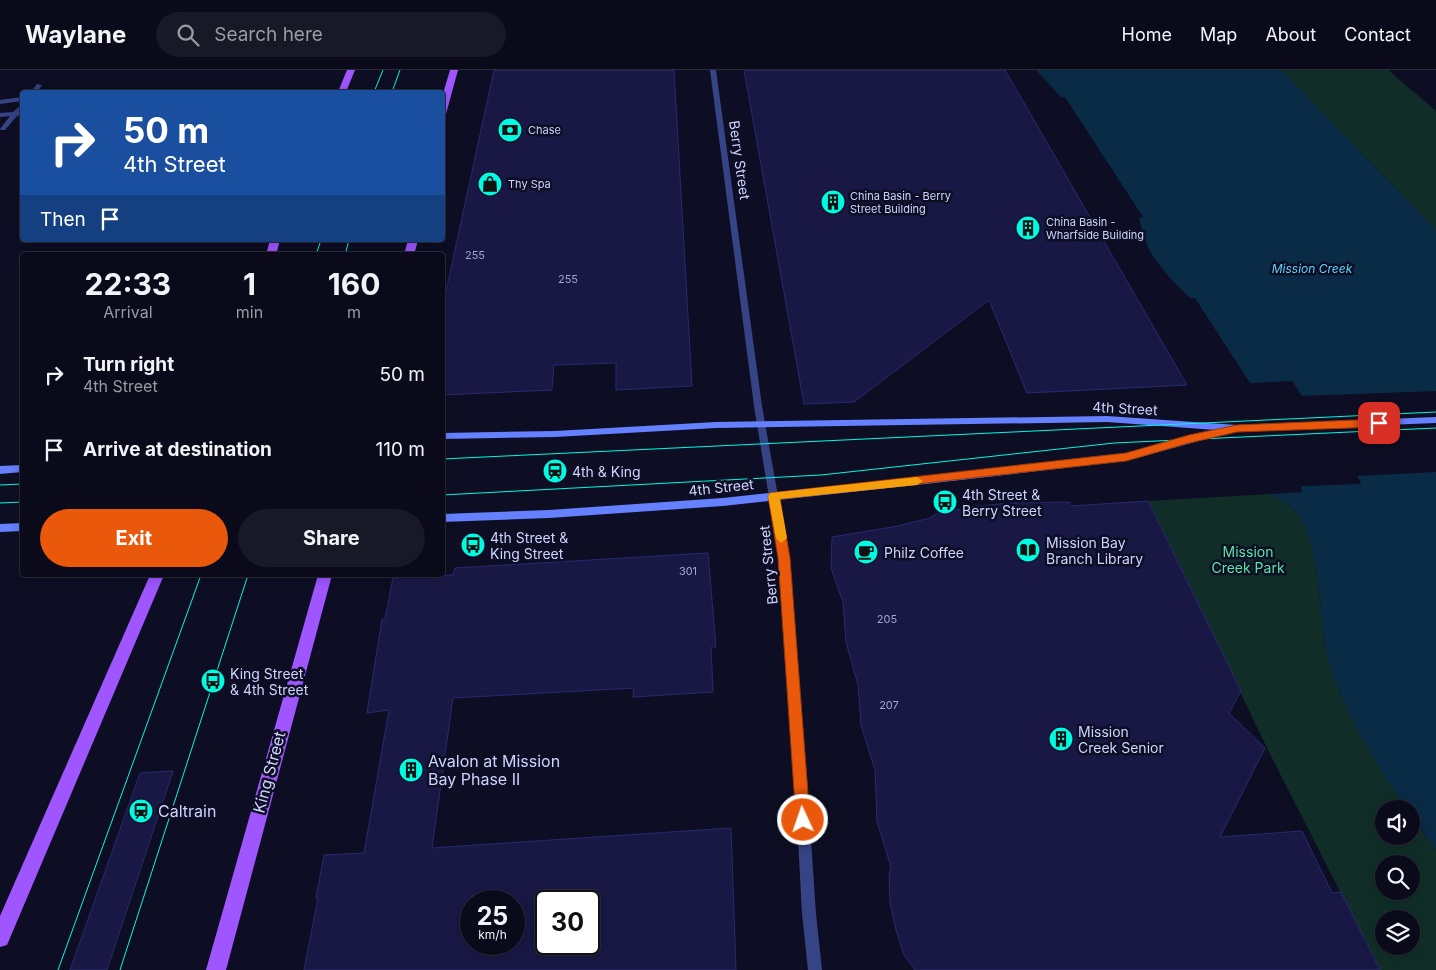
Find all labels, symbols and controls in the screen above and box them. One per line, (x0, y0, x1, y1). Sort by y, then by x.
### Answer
search box (156, 12, 506, 57)
text: Waylane (25, 20, 126, 49)
icon: search (174, 21, 202, 49)
text: Search here (214, 23, 323, 46)
text: Home (1122, 24, 1172, 45)
text: Map (1200, 24, 1237, 45)
text: About (1265, 24, 1316, 45)
text: Contact (1344, 24, 1411, 45)
text: 50 m (123, 109, 209, 151)
icon: right (40, 110, 105, 175)
bank icon: Chase (497, 117, 523, 143)
street label: Berry Street (726, 119, 754, 201)
place label: Chase (528, 123, 561, 137)
text: 4th Street (123, 151, 226, 177)
shop icon: Thy Spa (477, 171, 503, 197)
place label: Thy Spa (508, 177, 551, 191)
building icon: China Basin - Berry Street Building (820, 189, 846, 215)
place label: China Basin - Berry Street Building (850, 189, 951, 216)
icon: arrive (96, 205, 124, 233)
text: Then (40, 208, 86, 231)
building icon: China Basin - Wharfside Building (1015, 215, 1041, 241)
place label: China Basin - Wharfside Building (1046, 215, 1144, 242)
house number: 255 (465, 248, 485, 262)
water label: Mission Creek (1272, 261, 1353, 276)
text: 22:33 (85, 266, 171, 302)
text: 1 (243, 266, 256, 302)
text: 160 (328, 266, 380, 302)
house number: 255 (558, 272, 578, 286)
text: Arrival (103, 302, 153, 322)
text: min (236, 302, 263, 322)
text: m (347, 302, 361, 322)
text: Turn right (83, 353, 174, 376)
icon: right (40, 361, 68, 389)
text: 50 m (379, 363, 425, 386)
text: 4th Street (83, 376, 158, 396)
street label: 4th Street (1092, 398, 1158, 418)
pin (1358, 402, 1400, 444)
icon: arrive (1365, 409, 1393, 437)
icon: arrive (40, 436, 68, 464)
text: Arrive at destination (83, 438, 272, 461)
text: 110 m (376, 438, 425, 461)
station icon: 4th & King (542, 458, 568, 484)
place label: 4th & King (572, 463, 641, 480)
street label: 4th Street (688, 475, 755, 499)
place label: 4th Street & Berry Street (962, 486, 1042, 519)
bus stop icon: 4th Street & Berry Street (932, 489, 958, 515)
button: Exit (40, 509, 228, 567)
button: Share (238, 509, 425, 567)
street label: Berry Street (755, 524, 781, 605)
place label: 4th Street & King Street (490, 529, 568, 562)
bus stop icon: 4th Street & King Street (460, 532, 486, 558)
place label: Mission Bay Branch Library (1046, 534, 1143, 567)
library icon: Mission Bay Branch Library (1015, 537, 1041, 563)
cafe icon: Philz Coffee (853, 539, 879, 565)
park label: Mission Creek Park (1211, 543, 1285, 576)
place label: Philz Coffee (884, 544, 964, 561)
house number: 301 (679, 564, 697, 578)
house number: 205 (877, 612, 897, 626)
place label: King Street & 4th Street (230, 665, 309, 698)
bus stop icon: King Street & 4th Street (200, 668, 226, 694)
house number: 207 (879, 698, 899, 712)
place label: Mission Creek Senior (1078, 723, 1164, 756)
building icon: Mission Creek Senior (1048, 726, 1074, 752)
street label: King Street (248, 729, 290, 815)
place label: Avalon at Mission Bay Phase II (428, 751, 560, 789)
building icon: Avalon at Mission Bay Phase II (398, 757, 424, 783)
position arrow (776, 793, 828, 845)
station icon: Caltrain (128, 798, 154, 824)
map controls (1375, 800, 1420, 955)
button: sound (1375, 800, 1420, 845)
place label: Caltrain (158, 801, 216, 821)
button: search (1375, 855, 1420, 900)
speed limit sign: 30 (535, 890, 600, 955)
text: 25 (477, 901, 508, 931)
button: layers (1375, 910, 1420, 955)
text: km/h (478, 927, 507, 942)

